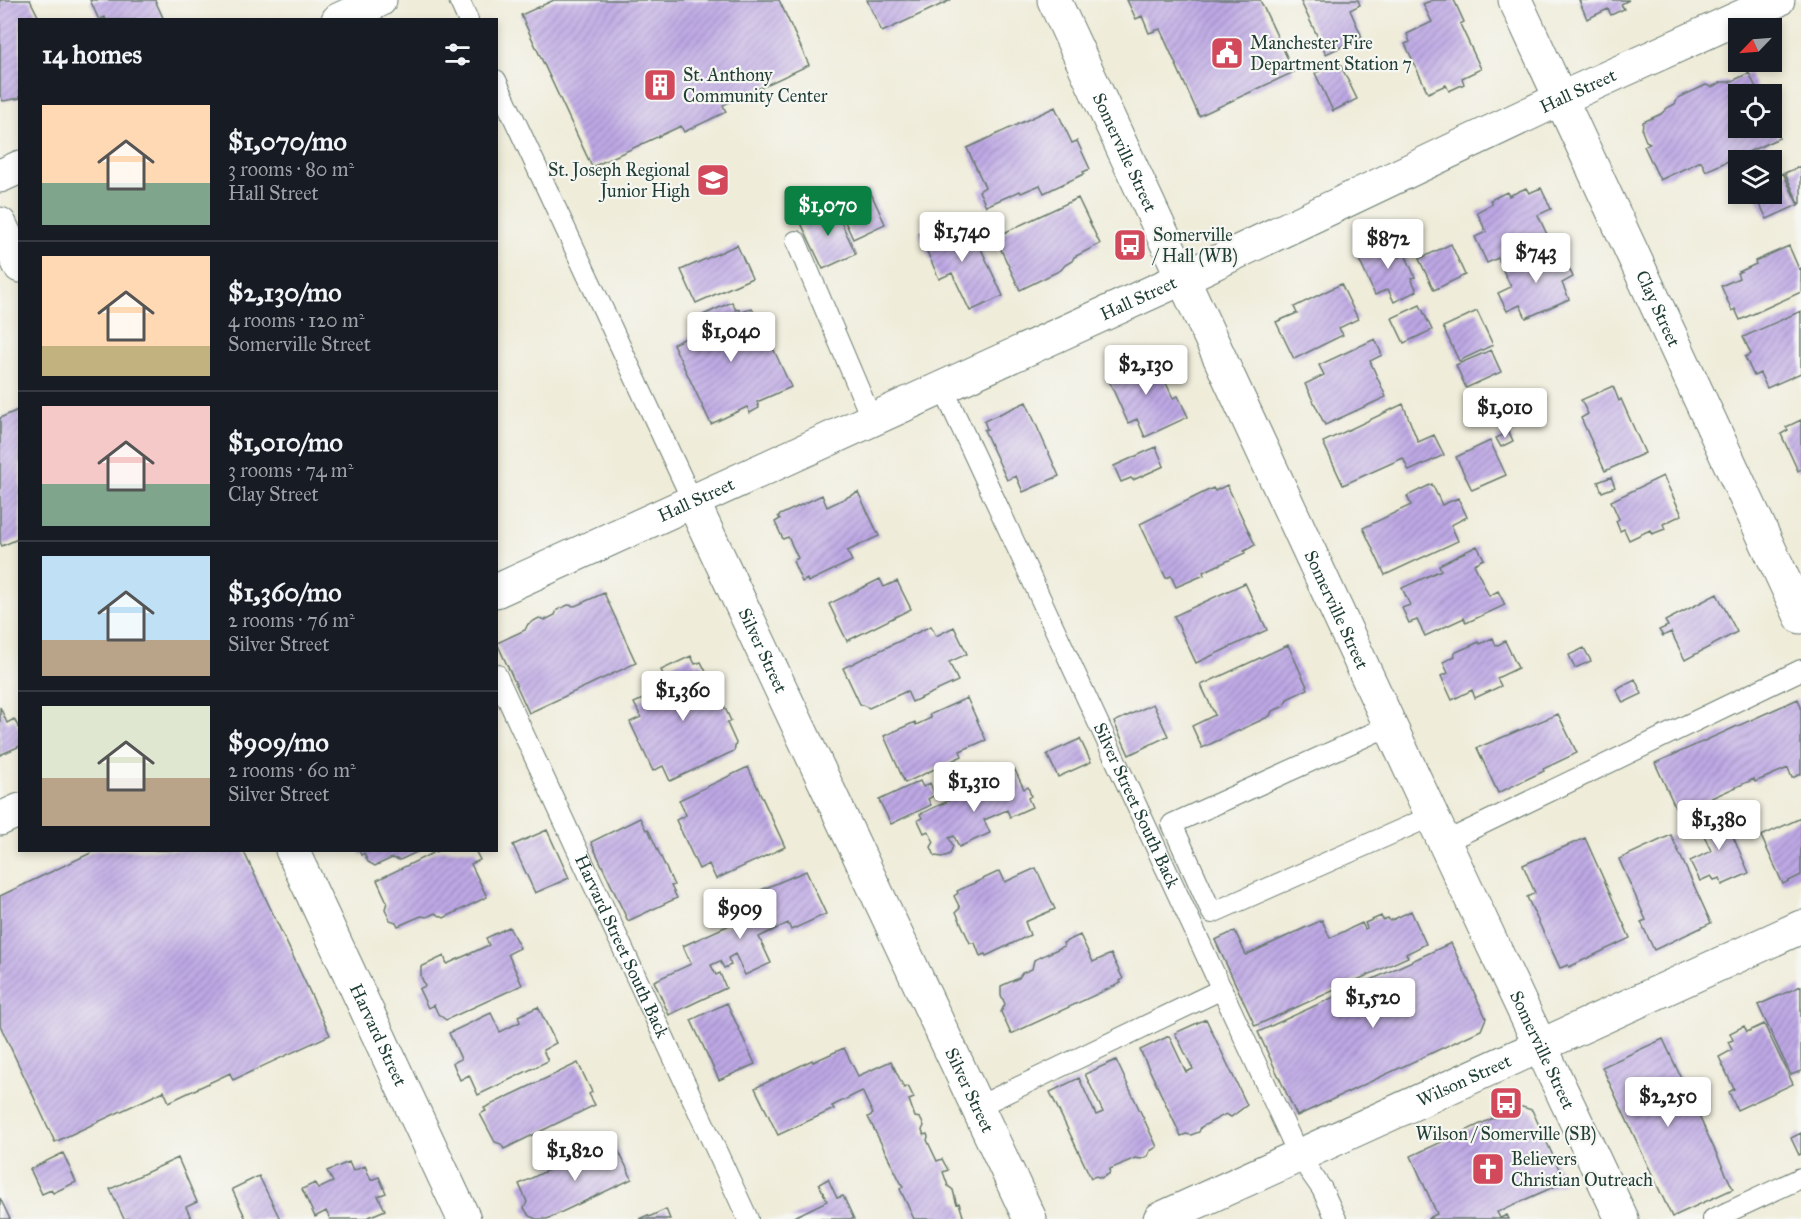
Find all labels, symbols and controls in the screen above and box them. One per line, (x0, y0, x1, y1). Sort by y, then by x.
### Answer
north arrow (1728, 18, 1782, 72)
map controls (1728, 18, 1782, 204)
place label: Manchester Fire Department Station 7 (1250, 32, 1412, 75)
public building icon: Manchester Fire Department Station 7 (1209, 35, 1245, 71)
text: 14 homes (42, 38, 142, 70)
icon: filters (441, 38, 474, 71)
place label: St. Anthony Community Center (683, 64, 828, 107)
street label: Hall Street (1536, 64, 1620, 118)
building icon: St. Anthony Community Center (642, 67, 678, 103)
button: locate (1728, 84, 1782, 138)
street label: Somerville Street (1088, 89, 1162, 216)
text: $1,070/mo (228, 125, 347, 157)
icon: home (90, 129, 162, 201)
button: layers (1728, 150, 1782, 204)
text: 3 rooms · 80 m² (228, 157, 354, 181)
place label: St. Joseph Regional Junior High (548, 159, 690, 203)
school or university icon: St. Joseph Regional Junior High (695, 162, 731, 198)
text: Hall Street (228, 181, 319, 205)
pin: $1,070 (779, 186, 877, 237)
text: $1,070 (798, 193, 858, 217)
pin: $1,740 (913, 212, 1011, 263)
text: $1,740 (934, 219, 990, 243)
pin: $872 (1352, 219, 1424, 270)
place label: Somerville / Hall (WB) (1151, 224, 1238, 268)
text: $872 (1366, 226, 1410, 250)
bus stop icon: Somerville / Hall (WB) (1112, 227, 1148, 263)
pin: $743 (1500, 233, 1572, 284)
text: $743 (1515, 240, 1557, 264)
street label: Clay Street (1631, 267, 1685, 351)
street label: Hall Street (1097, 271, 1181, 325)
text: $2,130/mo (228, 276, 342, 308)
icon: home (90, 280, 162, 352)
text: 4 rooms · 120 m² (228, 308, 365, 332)
pin: $1,040 (682, 312, 780, 363)
text: $1,040 (701, 319, 761, 343)
text: Somerville Street (228, 332, 371, 356)
pin: $2,130 (1097, 345, 1195, 396)
text: $2,130 (1119, 352, 1174, 376)
pin: $1,010 (1456, 388, 1554, 439)
text: $1,010 (1477, 395, 1533, 419)
text: $1,010/mo (228, 426, 343, 458)
icon: home (90, 430, 162, 502)
text: 3 rooms · 74 m² (228, 458, 353, 482)
street label: Hall Street (655, 473, 738, 527)
text: Clay Street (228, 482, 319, 506)
street label: Somerville Street (1299, 547, 1374, 673)
text: $1,360/mo (228, 576, 342, 608)
icon: home (90, 580, 162, 652)
street label: Silver Street (733, 604, 792, 697)
text: 2 rooms · 76 m² (228, 608, 355, 632)
text: Silver Street (228, 632, 329, 656)
pin: $1,360 (634, 671, 732, 722)
text: $1,360 (656, 678, 710, 702)
street label: Silver Street South Back (1089, 719, 1185, 892)
text: $909/mo (228, 726, 329, 758)
icon: home (90, 730, 162, 802)
text: 2 rooms · 60 m² (228, 758, 356, 782)
pin: $1,310 (925, 762, 1023, 813)
text: $1,310 (948, 769, 1000, 793)
text: Silver Street (228, 782, 329, 806)
pin: $1,380 (1670, 800, 1768, 851)
text: $1,380 (1691, 807, 1747, 831)
street label: Harvard Street South Back (570, 851, 674, 1042)
pin: $909 (704, 889, 776, 940)
text: $909 (717, 896, 763, 920)
pin: $1,520 (1324, 978, 1422, 1029)
street label: Harvard Street (345, 980, 412, 1090)
text: $1,520 (1345, 985, 1401, 1009)
street label: Somerville Street (1505, 987, 1580, 1113)
street label: Silver Street (940, 1044, 999, 1137)
street label: Wilson Street (1413, 1049, 1515, 1112)
pin: $2,250 (1619, 1077, 1717, 1128)
text: $2,250 (1639, 1084, 1697, 1108)
bus stop icon: Wilson / Somerville (SB) (1488, 1085, 1524, 1121)
place label: Wilson / Somerville (SB) (1415, 1123, 1597, 1146)
pin: $1,820 (526, 1131, 624, 1182)
text: $1,820 (546, 1138, 604, 1162)
place label: Believers Christian Outreach (1511, 1148, 1653, 1191)
church icon: Believers Christian Outreach (1470, 1151, 1506, 1187)

